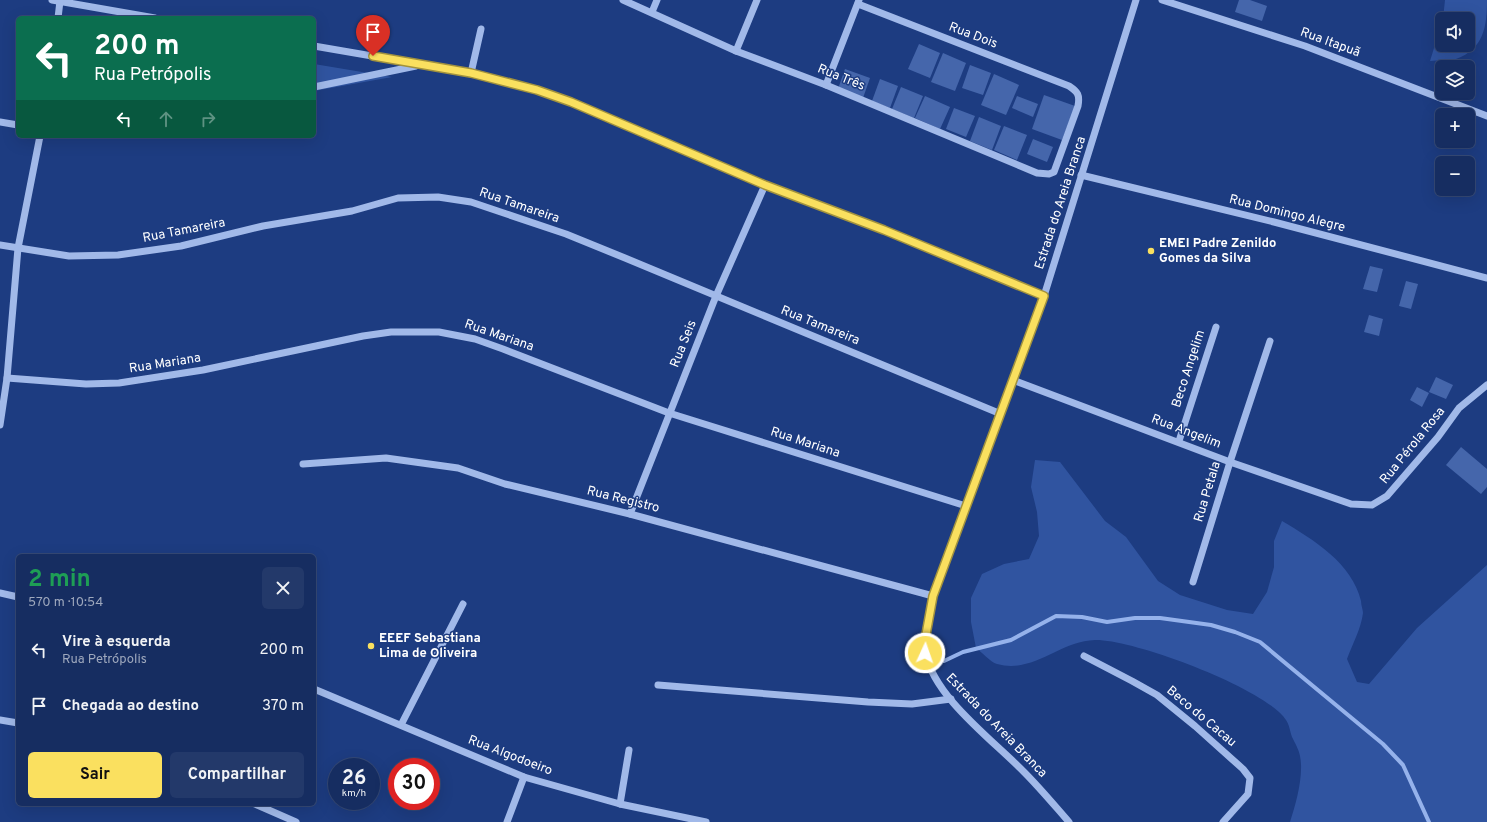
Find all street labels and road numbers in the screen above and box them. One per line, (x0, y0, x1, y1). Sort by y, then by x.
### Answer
street label: Rua Dois (946, 19, 1000, 53)
street label: Rua Itapuã (1298, 25, 1362, 61)
street label: Rua Três (815, 61, 867, 95)
street label: Estrada do Areia Branca (1032, 134, 1090, 272)
street label: Rua Tamareira (477, 185, 561, 227)
street label: Rua Domingo Alegre (1227, 192, 1347, 236)
street label: Rua Tamareira (141, 215, 227, 247)
street label: Rua Tamareira (778, 303, 862, 349)
street label: Rua Mariana (462, 317, 536, 355)
street label: Rua Seis (667, 318, 701, 370)
street label: Beco Angelim (1169, 328, 1209, 410)
street label: Rua Mariana (128, 350, 202, 378)
street label: Rua Pérola Rosa (1377, 404, 1449, 488)
street label: Rua Angelim (1149, 411, 1223, 453)
street label: Rua Mariana (768, 424, 842, 462)
street label: Rua Petala (1191, 460, 1225, 524)
street label: Rua Registro (585, 483, 661, 517)
street label: Estrada do Areia Branca (942, 670, 1050, 782)
street label: Beco do Cacau (1163, 683, 1239, 751)
street label: Rua Algodoeiro (465, 733, 555, 779)

